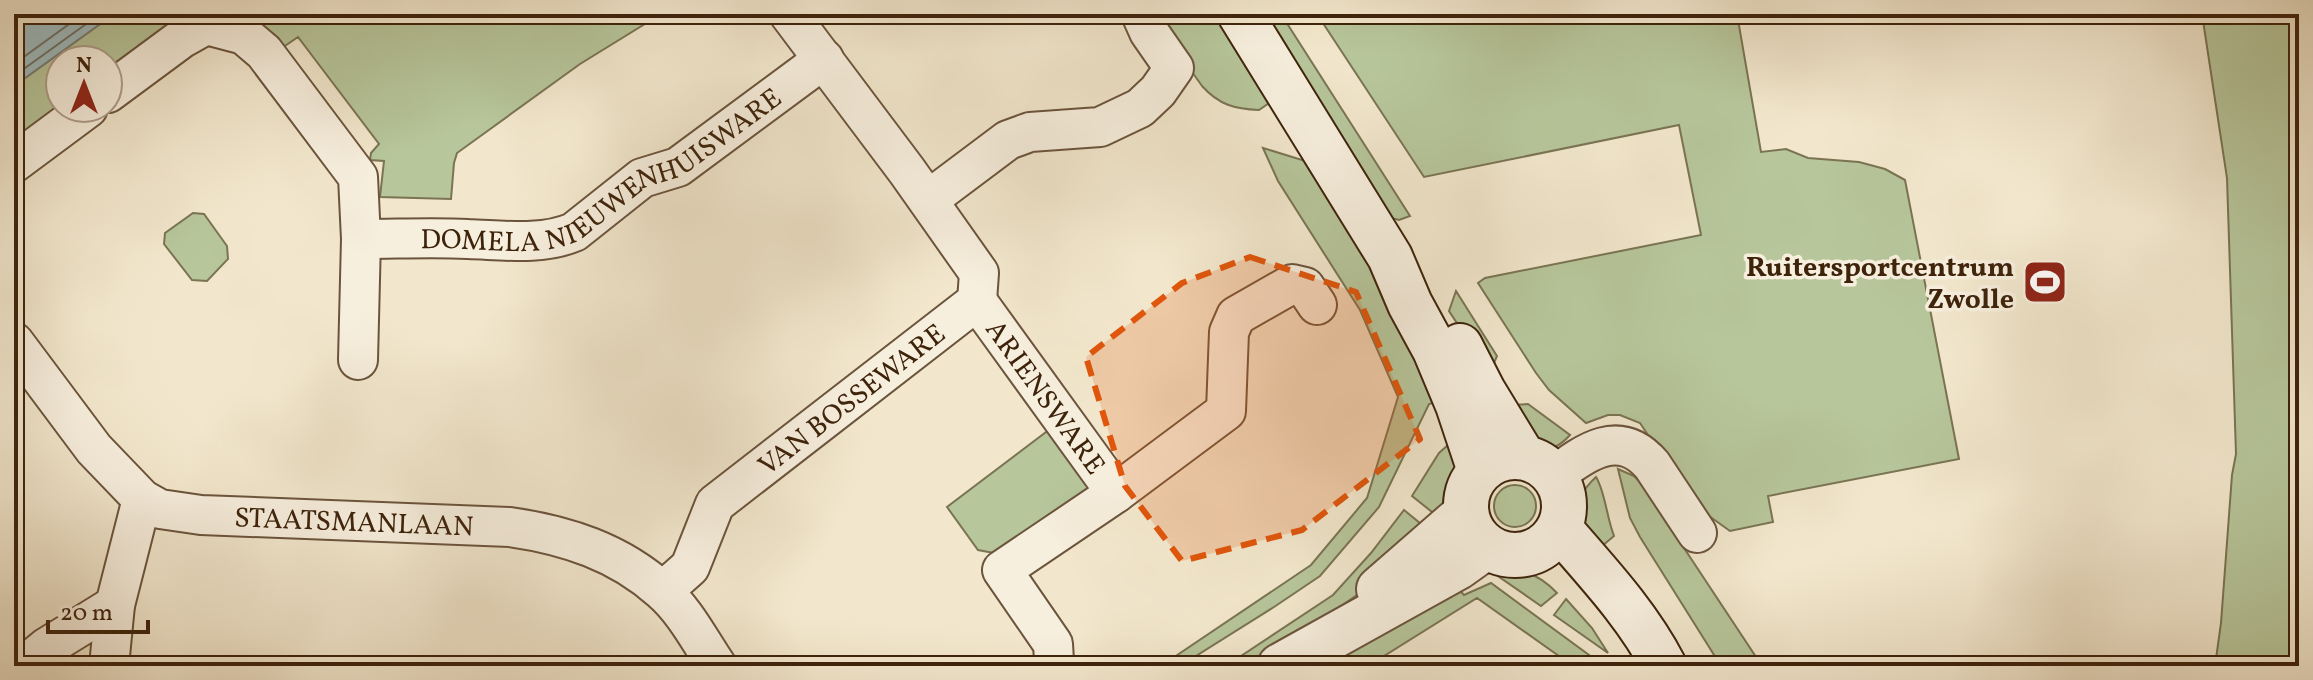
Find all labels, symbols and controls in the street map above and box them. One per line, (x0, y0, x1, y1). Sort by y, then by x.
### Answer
north arrow (44, 44, 124, 124)
text: N (76, 51, 92, 82)
street label: DOMELA NIEUWENHUISWARE (421, 80, 791, 263)
place label: Ruitersportcentrum Zwolle (1746, 249, 2014, 320)
sports icon: Ruitersportcentrum Zwolle (2021, 258, 2069, 306)
street label: ARIENSWARE (975, 313, 1113, 483)
street label: VAN BOSSEWARE (751, 316, 954, 486)
street label: STAATSMANLAAN (233, 499, 474, 548)
scale bar (48, 584, 148, 634)
text: 20 m (60, 597, 113, 631)

